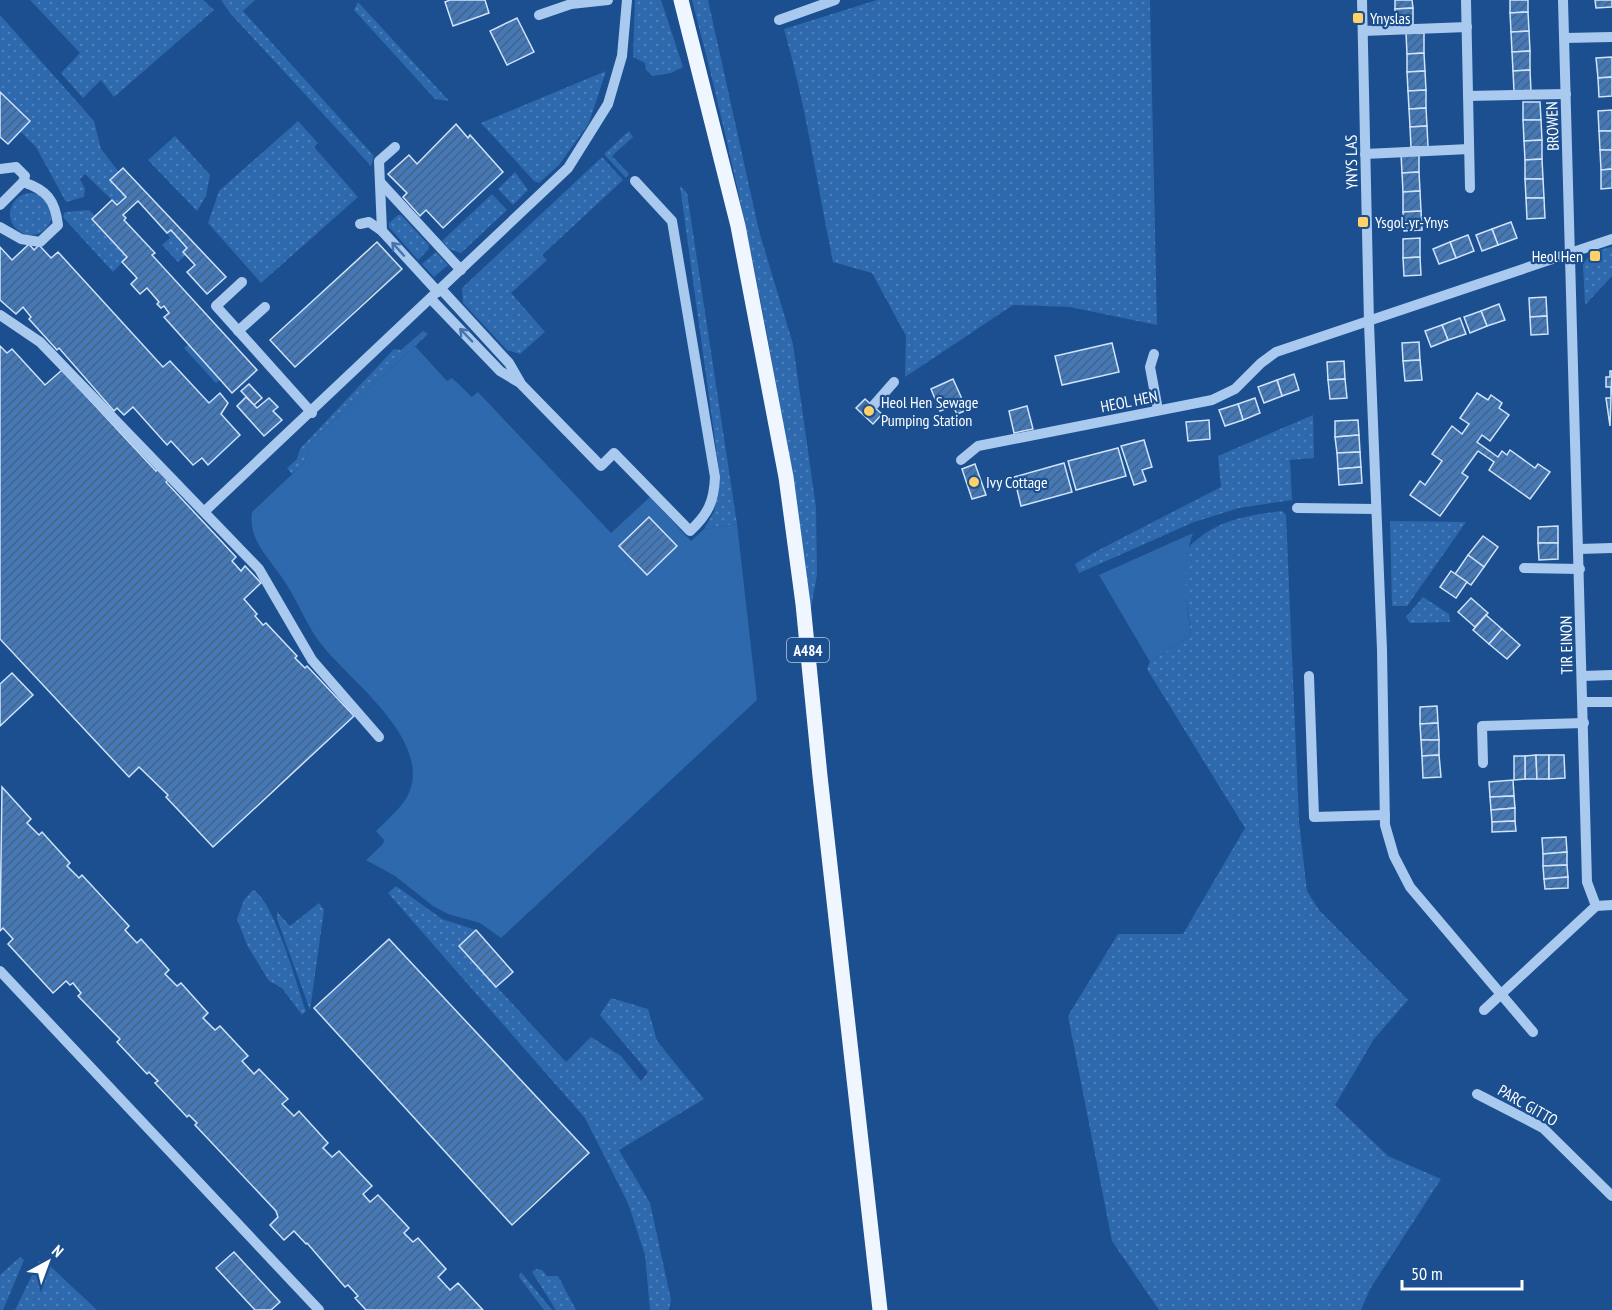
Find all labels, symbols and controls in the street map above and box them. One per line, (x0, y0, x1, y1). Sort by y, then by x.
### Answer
place label: Ynyslas (1370, 8, 1410, 28)
marker: Ynyslas (1351, 11, 1365, 25)
street label: BROWEN (1541, 101, 1563, 151)
street label: YNYS LAS (1341, 134, 1361, 189)
place label: Ysgol-yr-Ynys (1375, 212, 1449, 232)
marker: Ysgol-yr-Ynys (1356, 215, 1370, 229)
one-way arrow (391, 242, 405, 257)
place label: Heol Hen (1532, 246, 1583, 266)
marker: Heol Hen (1588, 249, 1602, 263)
one-way arrow (458, 327, 473, 342)
street label: HEOL HEN (1099, 386, 1159, 416)
place label: Heol Hen Sewage Pumping Station (881, 392, 978, 430)
marker: Heol Hen Sewage Pumping Station (862, 404, 876, 418)
place label: Ivy Cottage (986, 472, 1048, 492)
marker: Ivy Cottage (967, 475, 981, 489)
street label: TIR EINON (1555, 616, 1577, 674)
road number: A484 (787, 638, 829, 662)
street label: PARC GITTO (1495, 1080, 1562, 1130)
north arrow (18, 1232, 78, 1292)
text: N (48, 1240, 68, 1261)
scale bar (1402, 1253, 1522, 1291)
text: 50 m (1411, 1262, 1443, 1285)

